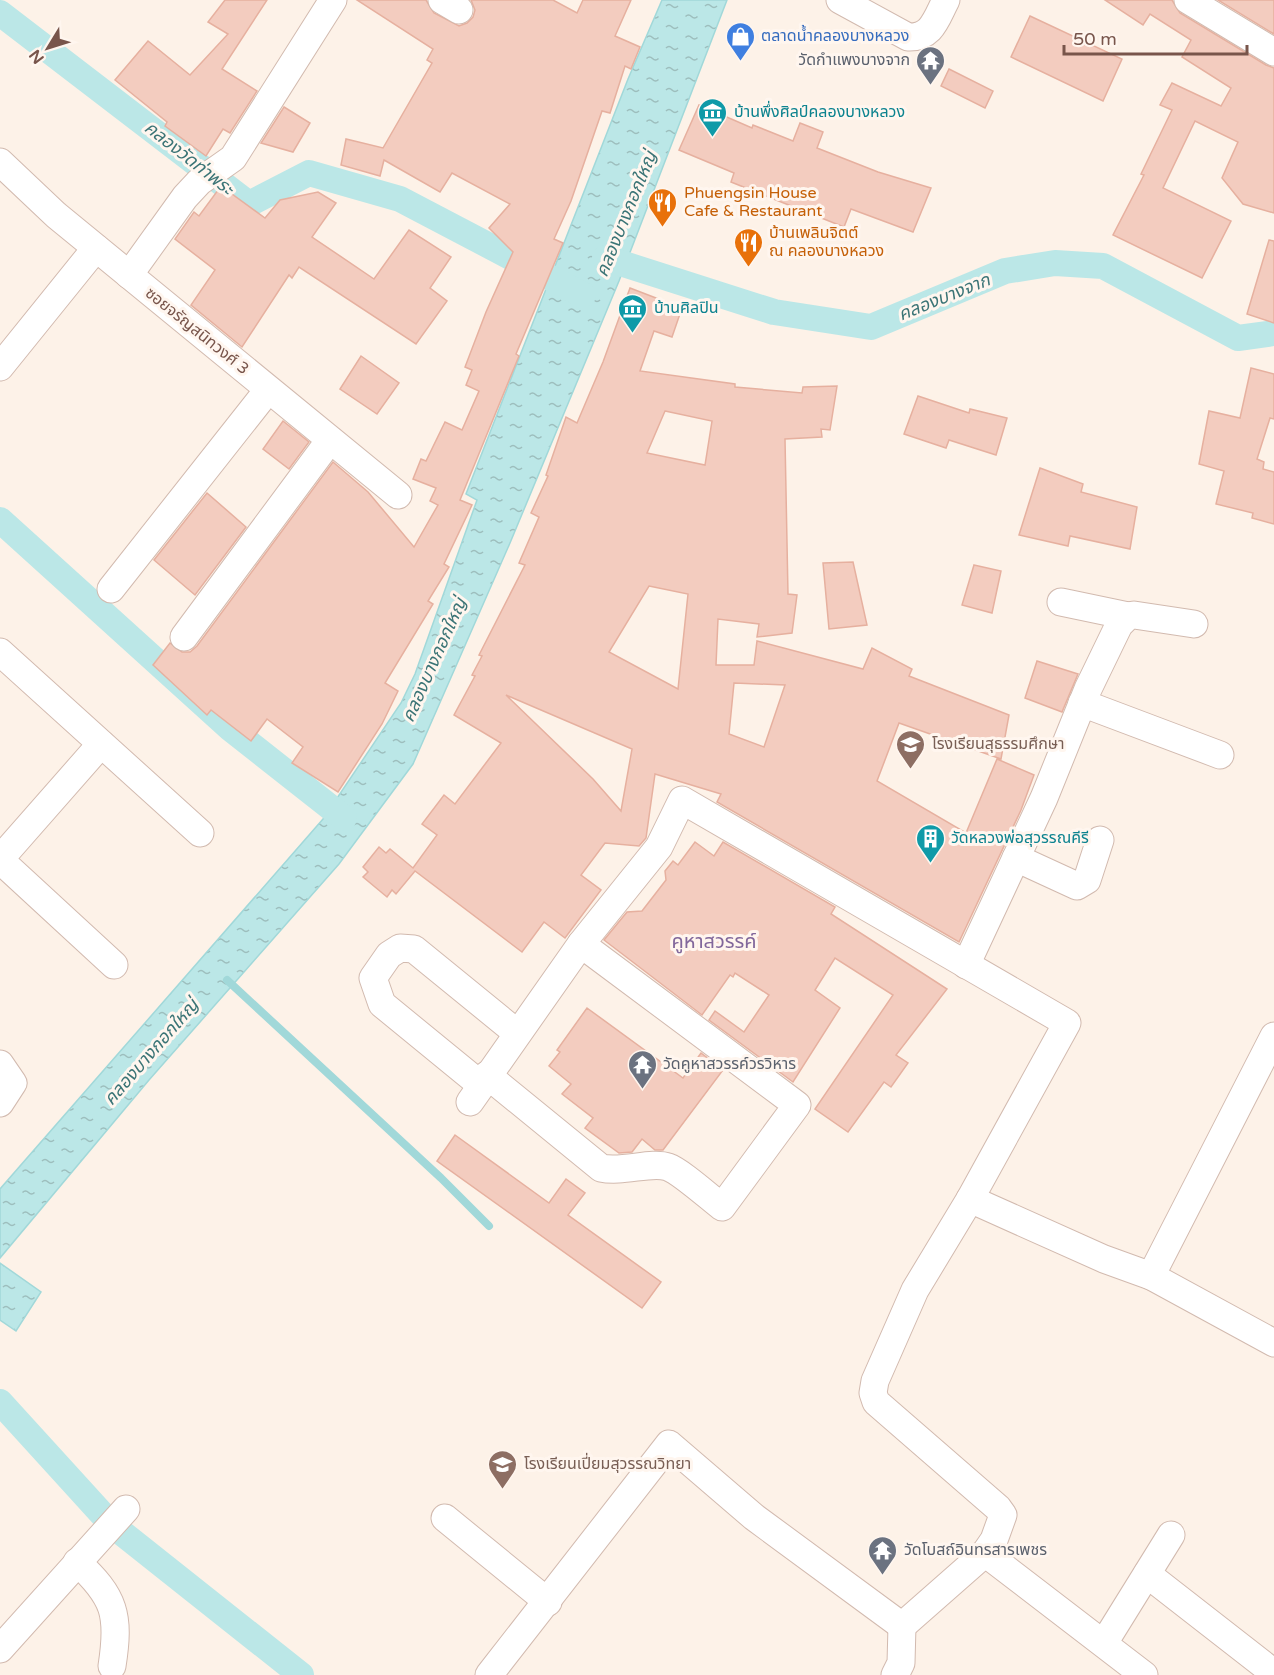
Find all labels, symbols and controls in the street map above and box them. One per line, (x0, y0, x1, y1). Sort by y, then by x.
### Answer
north arrow (18, 18, 78, 78)
scale bar (1064, 18, 1247, 56)
shop icon: ตลาดน้ำคลองบางหลวง (724, 20, 756, 62)
place label: ตลาดน้ำคลองบางหลวง (761, 24, 909, 46)
text: 50 m (1073, 28, 1117, 50)
temple icon: วัดกำแพงบางจาก (915, 44, 947, 86)
text: N (25, 45, 49, 68)
place label: วัดกำแพงบางจาก (798, 50, 910, 70)
museum icon: บ้านพึ่งศิลป์คลองบางหลวง (697, 96, 729, 138)
place label: บ้านพึ่งศิลป์คลองบางหลวง (734, 100, 905, 122)
water label: คลองวัดท่าพระ (140, 116, 239, 201)
water label: คลองบางกอกใหญ่ (591, 145, 662, 280)
place label: Phuengsin House Cafe & Restaurant (684, 183, 822, 221)
restaurant icon: Phuengsin House Cafe & Restaurant (647, 186, 679, 228)
place label: บ้านเพลินจิตต์ ณ คลองบางหลวง (769, 223, 884, 261)
restaurant icon: บ้านเพลินจิตต์ ณ คลองบางหลวง (732, 226, 764, 268)
water label: คลองบางจาก (895, 268, 994, 325)
street label: ซอยจรัญสนิทวงศ์ 3 (141, 283, 253, 379)
museum icon: บ้านศิลปิน (617, 292, 649, 334)
place label: บ้านศิลปิน (654, 298, 719, 318)
water label: คลองบางกอกใหญ่ (397, 592, 472, 725)
school or university icon: โรงเรียนสุธรรมศึกษา (895, 728, 927, 770)
place label: โรงเรียนสุธรรมศึกษา (932, 734, 1065, 754)
building icon: วัดหลวงพ่อสุวรรณคีรี (914, 822, 946, 864)
place label: วัดหลวงพ่อสุวรรณคีรี (951, 828, 1089, 848)
district label: คูหาสวรรค์ (671, 930, 757, 954)
water label: คลองบางกอกใหญ่ (99, 992, 205, 1109)
temple icon: วัดคูหาสวรรค์วรวิหาร (626, 1048, 658, 1090)
place label: วัดคูหาสวรรค์วรวิหาร (663, 1054, 796, 1074)
school or university icon: โรงเรียนเปี่ยมสุวรรณวิทยา (487, 1448, 519, 1490)
place label: โรงเรียนเปี่ยมสุวรรณวิทยา (524, 1452, 691, 1474)
temple icon: วัดโบสถ์อินทรสารเพชร (867, 1534, 899, 1576)
place label: วัดโบสถ์อินทรสารเพชร (904, 1540, 1047, 1560)

